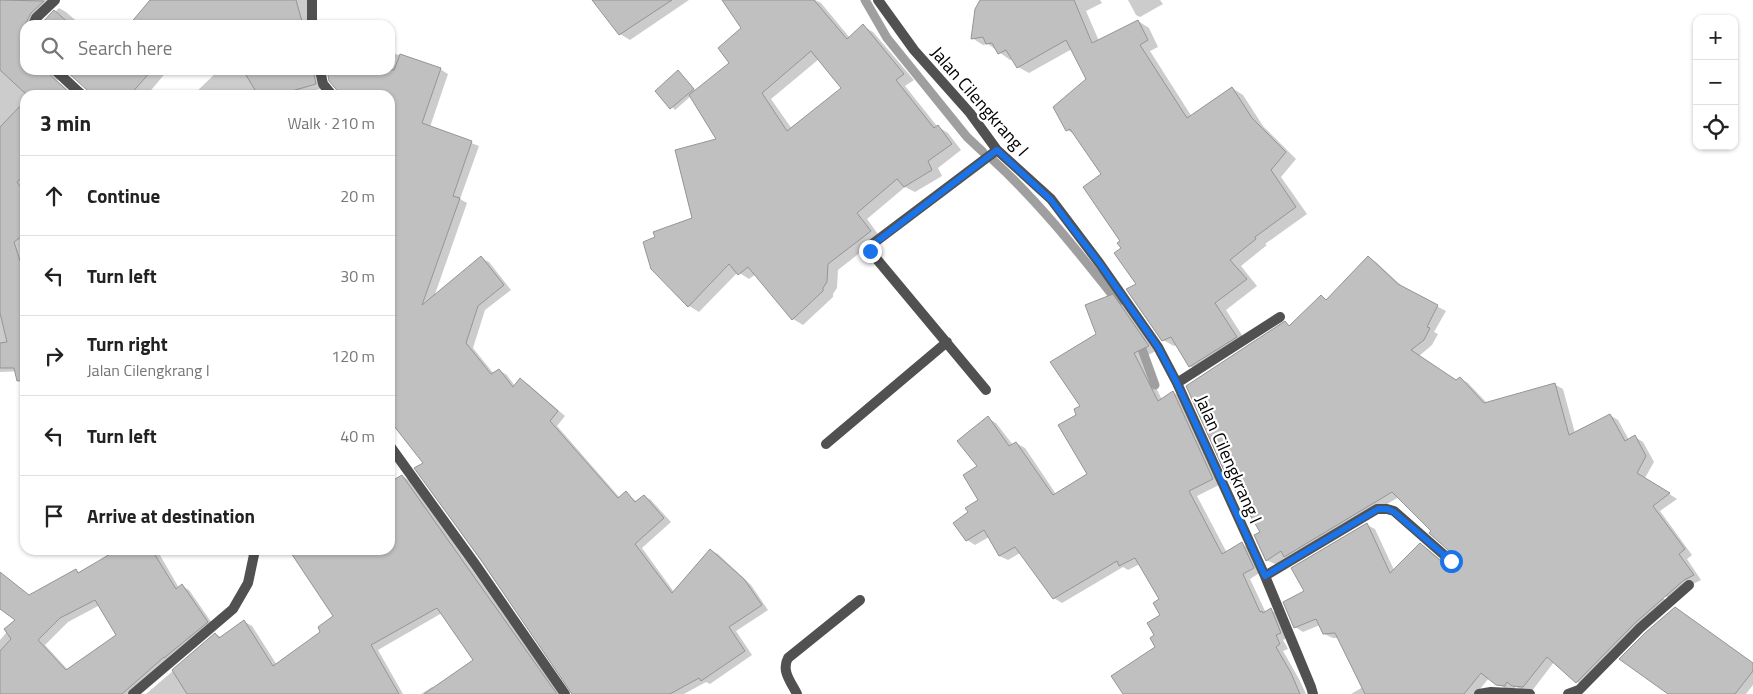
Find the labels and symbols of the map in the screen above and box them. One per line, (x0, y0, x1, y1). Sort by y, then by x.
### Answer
street label: Jalan Cilengkrang I (925, 40, 1035, 162)
route end (859, 240, 882, 263)
street label: Jalan Cilengkrang I (1189, 390, 1269, 528)
route start (1440, 550, 1463, 573)

